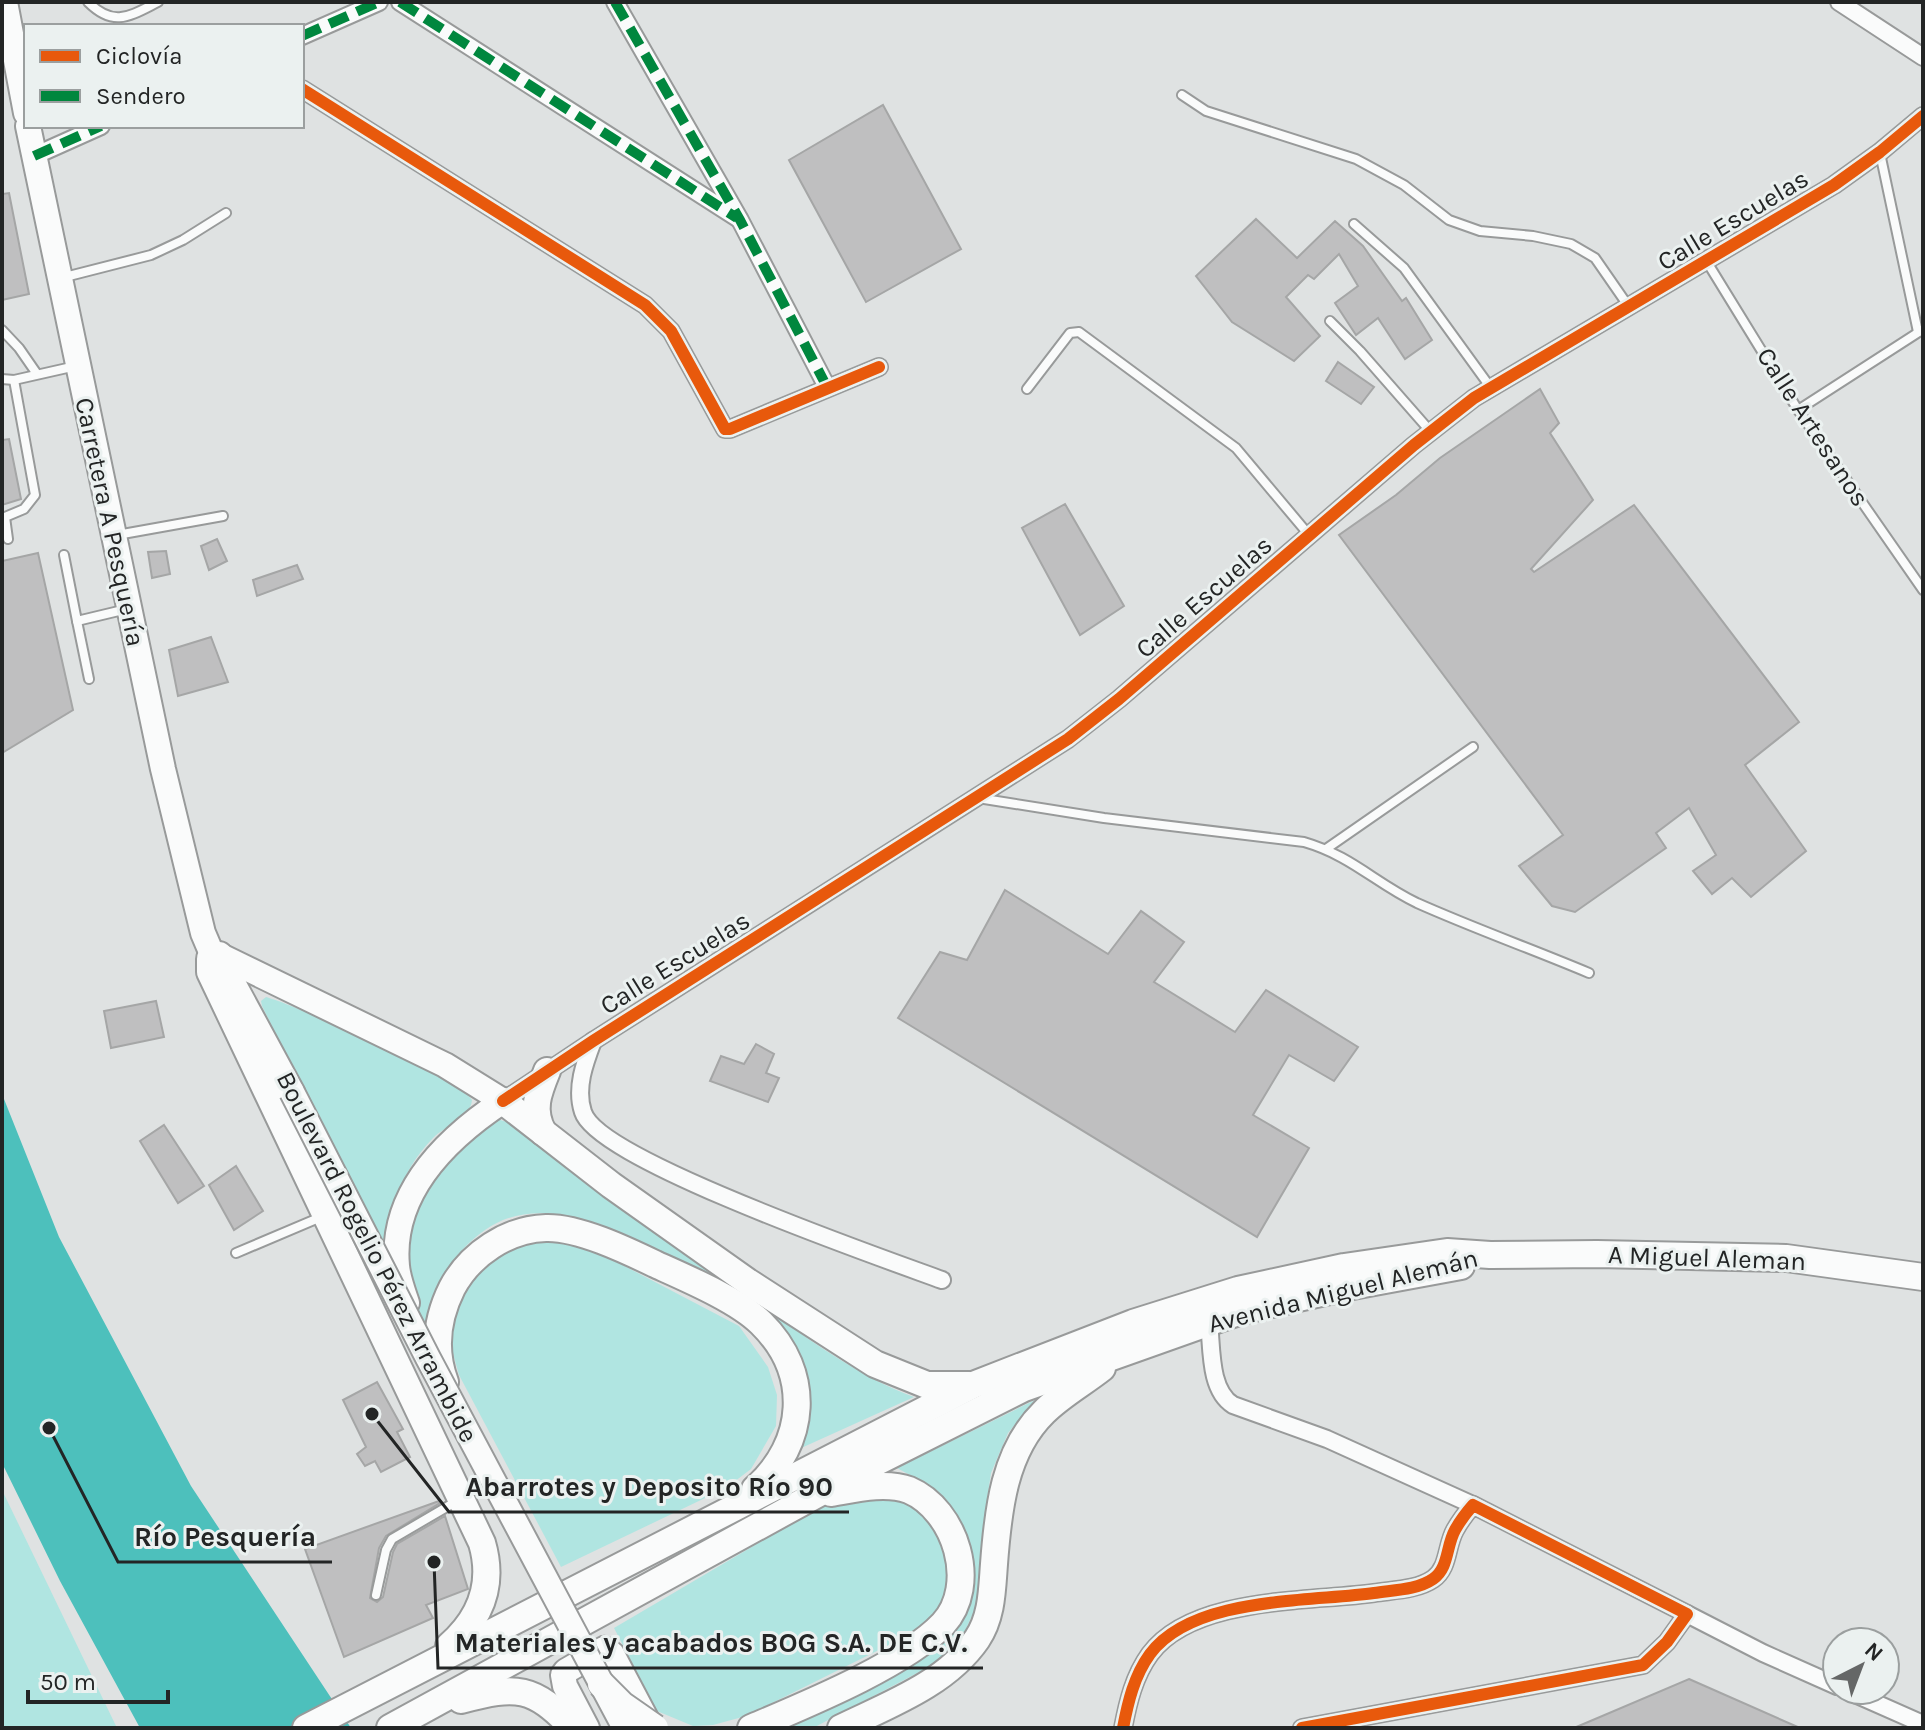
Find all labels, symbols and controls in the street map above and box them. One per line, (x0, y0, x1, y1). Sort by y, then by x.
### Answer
legend (24, 24, 304, 128)
text: Ciclovía (96, 42, 183, 70)
text: Sendero (96, 82, 186, 110)
street label: Calle Escuelas (1652, 163, 1814, 277)
street label: Calle Artesanos (1750, 342, 1876, 512)
street label: Carretera A Pesquería (68, 395, 152, 649)
street label: Calle Escuelas (1130, 529, 1278, 665)
street label: Calle Escuelas (595, 905, 755, 1021)
street label: Boulevard Rogelio Pérez Arrambide (270, 1066, 484, 1448)
street label: A Miguel Aleman (1608, 1239, 1806, 1277)
street label: Avenida Miguel Alemán (1205, 1242, 1481, 1340)
callout: Abarrotes y Deposito Río 90 (449, 1460, 849, 1512)
text: Abarrotes y Deposito Río 90 (465, 1470, 833, 1503)
callout: Río Pesquería (118, 1510, 332, 1562)
text: Río Pesquería (134, 1520, 316, 1553)
callout: Materiales y acabados BOG S.A. DE C.V. (438, 1616, 983, 1668)
text: Materiales y acabados BOG S.A. DE C.V. (455, 1626, 967, 1659)
north arrow (1821, 1626, 1901, 1706)
text: N (1859, 1637, 1888, 1667)
scale bar (28, 1654, 168, 1704)
text: 50 m (40, 1668, 96, 1696)

